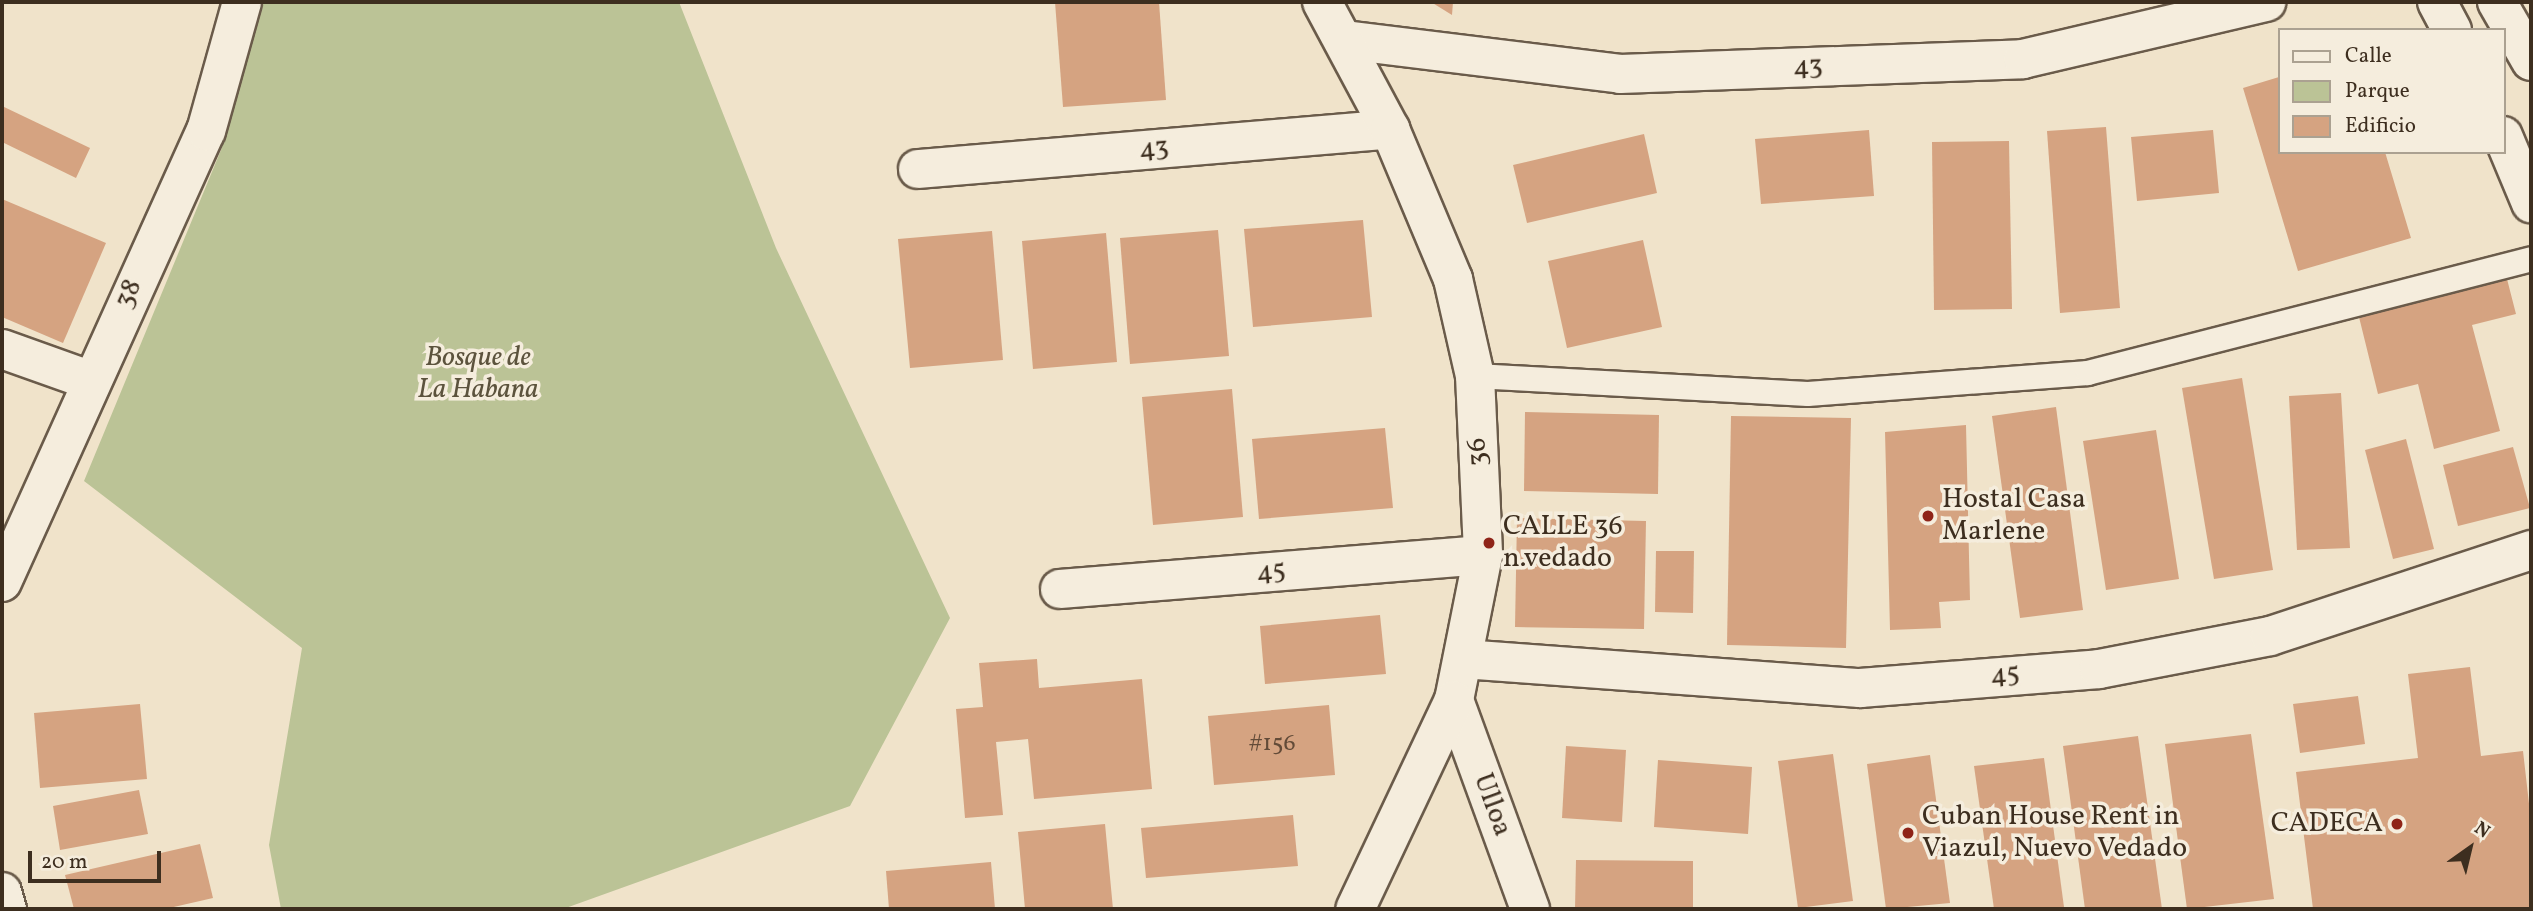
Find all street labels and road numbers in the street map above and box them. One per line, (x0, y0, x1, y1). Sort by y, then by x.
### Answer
street label: 43 (1792, 50, 1824, 84)
street label: 43 (1138, 131, 1170, 167)
street label: 38 (108, 274, 150, 314)
street label: 36 (1460, 437, 1496, 467)
street label: 45 (1255, 554, 1287, 590)
street label: 45 (1989, 657, 2021, 693)
street label: Ulloa (1465, 769, 1519, 841)

